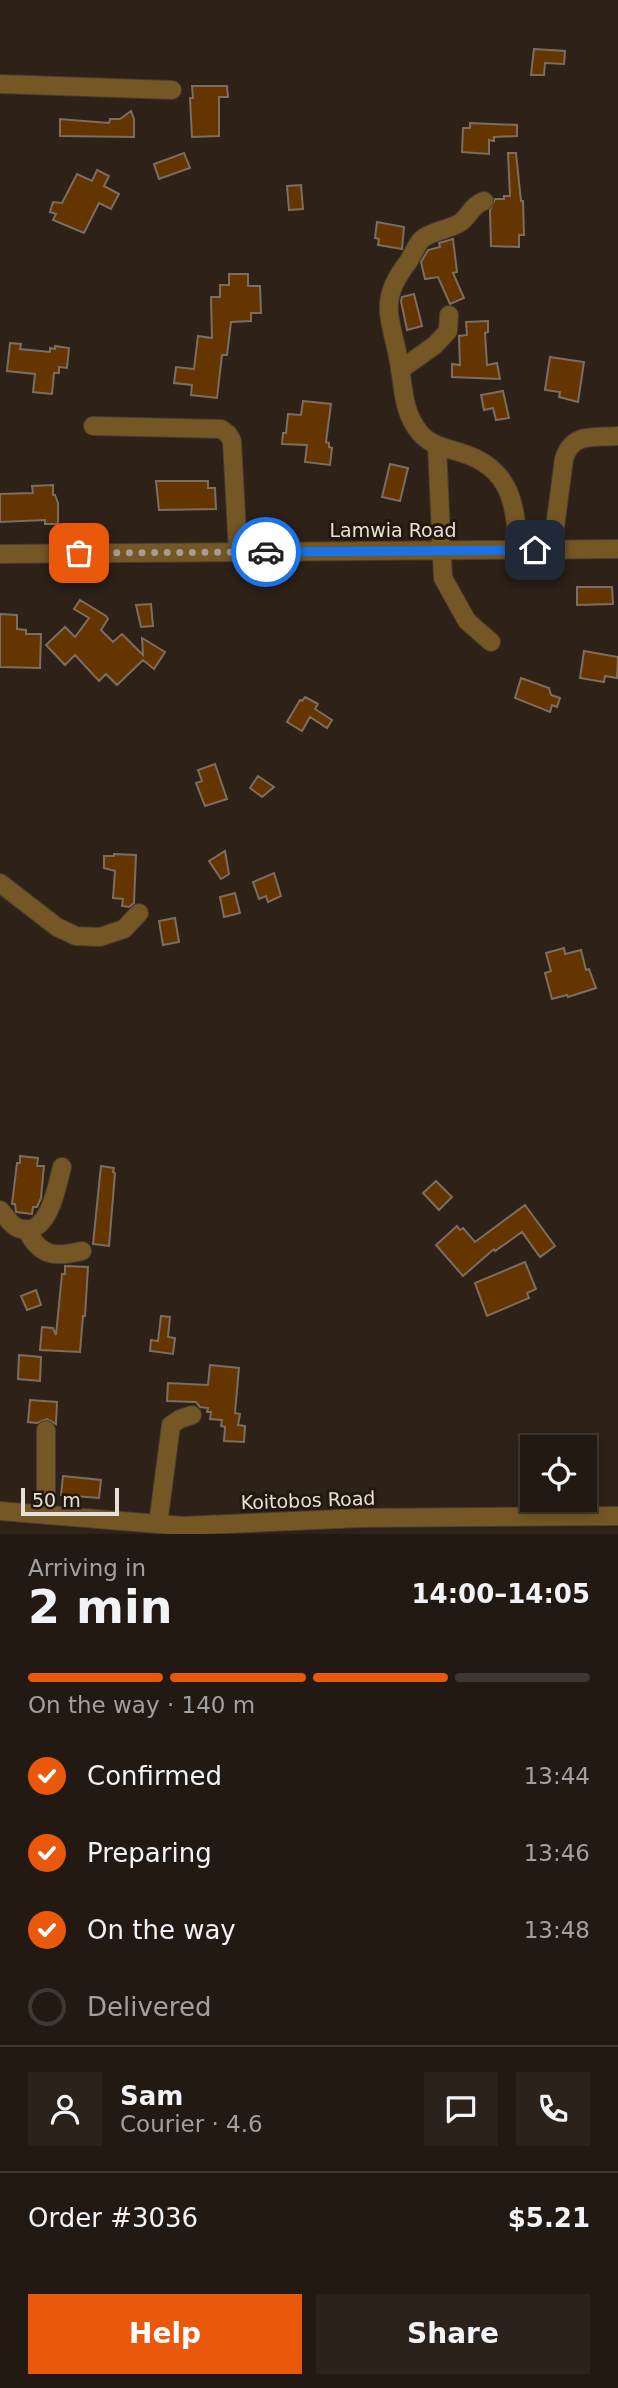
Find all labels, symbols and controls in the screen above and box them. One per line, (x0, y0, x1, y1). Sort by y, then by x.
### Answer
courier (231, 517, 301, 587)
street label: Lamwia Road (330, 519, 456, 541)
pin (505, 520, 565, 580)
pin (49, 523, 109, 583)
icon: home (516, 531, 554, 569)
icon: car (247, 533, 285, 571)
icon: bag (60, 534, 98, 572)
map controls (520, 1435, 597, 1512)
button: locate (520, 1435, 597, 1512)
scale bar (21, 1485, 119, 1517)
street label: Koitobos Road (240, 1487, 376, 1513)
text: 50 m (32, 1489, 81, 1511)
text: Arriving in (28, 1555, 146, 1581)
text: 14:00–14:05 (411, 1579, 590, 1609)
text: 2 min (28, 1580, 172, 1634)
text: On the way · 140 m (28, 1692, 255, 1718)
icon: check (28, 1757, 66, 1795)
text: Confirmed (87, 1761, 222, 1791)
text: 13:44 (524, 1763, 590, 1789)
icon: check (28, 1834, 66, 1872)
text: Preparing (87, 1838, 212, 1868)
text: 13:46 (524, 1840, 590, 1866)
icon: check (28, 1911, 66, 1949)
text: On the way (87, 1915, 236, 1945)
text: 13:48 (524, 1917, 590, 1943)
text: Delivered (87, 1992, 211, 2022)
button: person (28, 2072, 102, 2146)
button: chat (424, 2072, 498, 2146)
button: phone (516, 2072, 590, 2146)
text: Sam (120, 2081, 183, 2111)
text: Courier · 4.6 (120, 2111, 263, 2137)
text: Order #3036 (28, 2203, 198, 2233)
text: $5.21 (508, 2203, 590, 2233)
button: Help (28, 2294, 302, 2374)
button: Share (316, 2294, 590, 2374)

